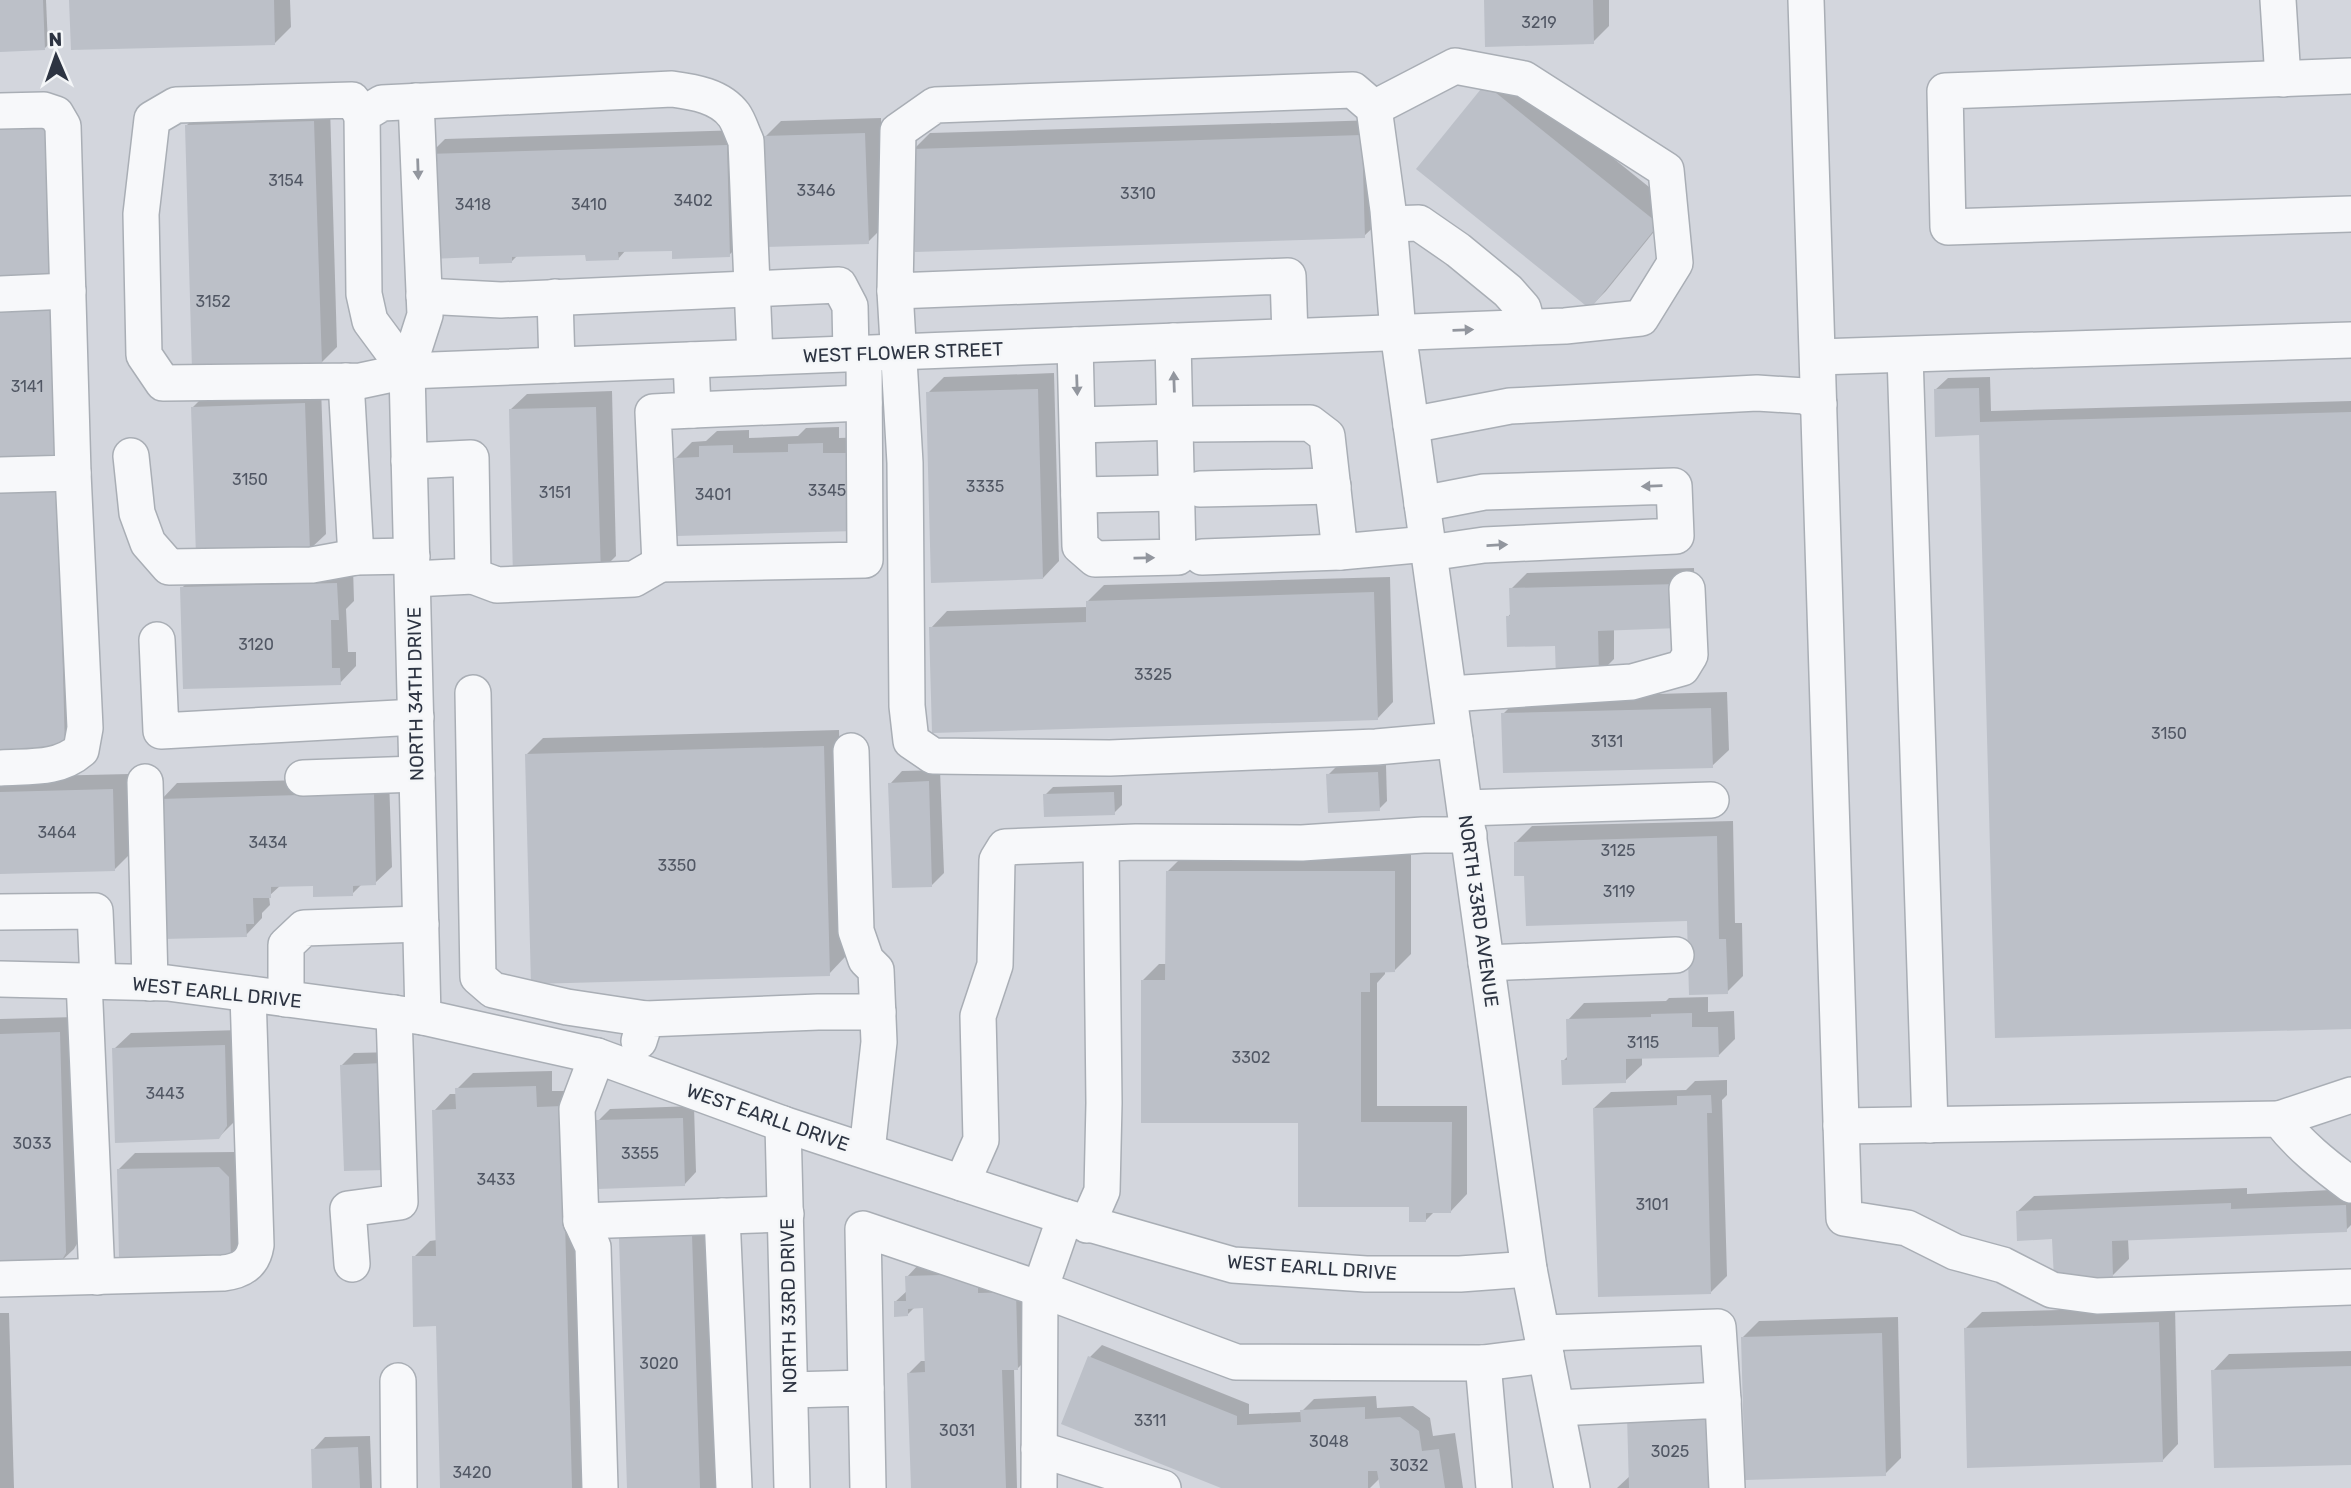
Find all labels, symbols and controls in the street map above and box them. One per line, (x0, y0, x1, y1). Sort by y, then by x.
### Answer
house number: 3219 (1521, 13, 1557, 32)
north arrow (21, 21, 91, 91)
text: N (48, 28, 63, 51)
one-way arrow (412, 158, 424, 180)
house number: 3154 (268, 171, 304, 190)
house number: 3346 (797, 181, 836, 200)
house number: 3310 (1120, 184, 1156, 203)
house number: 3402 (673, 191, 713, 210)
house number: 3418 (455, 195, 491, 214)
house number: 3410 (571, 195, 607, 214)
house number: 3152 (195, 292, 231, 311)
one-way arrow (1452, 324, 1474, 335)
street label: WEST FLOWER STREET (802, 338, 1004, 367)
one-way arrow (1168, 371, 1180, 393)
one-way arrow (1071, 374, 1082, 396)
house number: 3141 (11, 377, 43, 396)
house number: 3150 (232, 470, 268, 489)
house number: 3335 (966, 477, 1004, 496)
house number: 3345 (808, 481, 846, 500)
one-way arrow (1641, 481, 1663, 492)
house number: 3151 (539, 483, 571, 502)
house number: 3401 (695, 485, 731, 504)
one-way arrow (1486, 539, 1508, 550)
one-way arrow (1133, 552, 1155, 563)
street label: NORTH 34TH DRIVE (402, 607, 429, 781)
house number: 3120 (238, 635, 274, 654)
house number: 3325 (1134, 665, 1172, 684)
house number: 3150 (2151, 724, 2187, 743)
house number: 3131 (1591, 732, 1623, 751)
street label: NORTH 33RD AVENUE (1454, 813, 1503, 1009)
house number: 3464 (37, 823, 77, 842)
house number: 3434 (248, 833, 288, 852)
house number: 3125 (1600, 841, 1636, 860)
house number: 3350 (658, 856, 696, 875)
house number: 3119 (1603, 882, 1635, 901)
street label: WEST EARLL DRIVE (131, 972, 303, 1013)
house number: 3115 (1627, 1033, 1659, 1052)
house number: 3302 (1232, 1048, 1270, 1067)
street label: WEST EARLL DRIVE (683, 1079, 852, 1156)
house number: 3443 (145, 1084, 185, 1103)
house number: 3033 (12, 1134, 52, 1153)
house number: 3355 (621, 1144, 659, 1163)
house number: 3433 (477, 1170, 515, 1189)
house number: 3101 (1635, 1195, 1669, 1214)
street label: NORTH 33RD DRIVE (775, 1218, 802, 1394)
street label: WEST EARLL DRIVE (1226, 1250, 1398, 1285)
house number: 3020 (639, 1354, 679, 1373)
house number: 3311 (1134, 1411, 1166, 1430)
house number: 3031 (939, 1421, 975, 1440)
house number: 3048 (1309, 1432, 1349, 1451)
house number: 3025 (1651, 1442, 1689, 1461)
house number: 3032 (1390, 1456, 1428, 1475)
house number: 3420 (452, 1463, 492, 1482)

